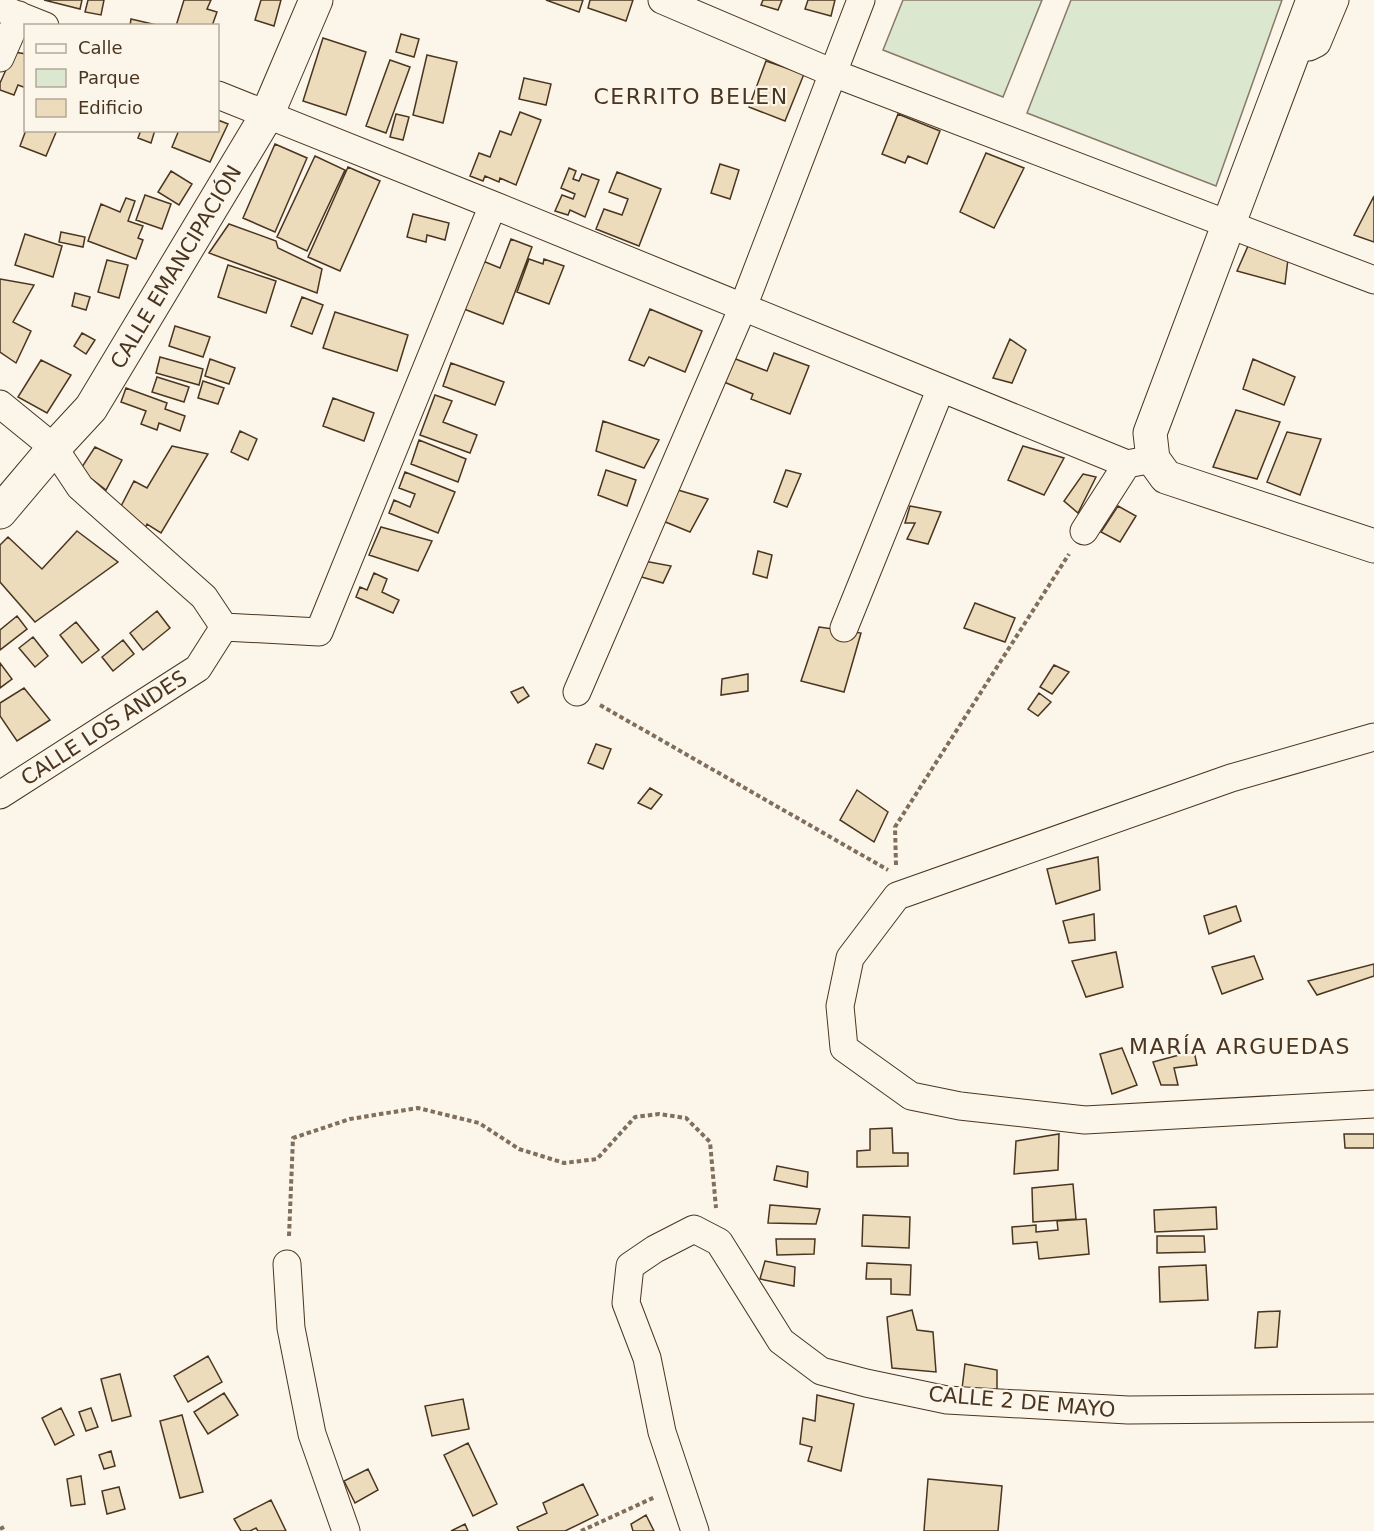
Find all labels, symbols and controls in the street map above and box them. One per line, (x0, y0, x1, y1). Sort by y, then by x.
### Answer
legend (24, 24, 219, 132)
text: Calle (78, 37, 123, 58)
text: Parque (78, 67, 140, 88)
district label: CERRITO BELEN (593, 84, 789, 109)
text: Edificio (78, 97, 143, 118)
street label: CALLE EMANCIPACIÓN (105, 160, 246, 373)
street label: CALLE LOS ANDES (17, 665, 191, 791)
district label: MARÍA ARGUEDAS (1129, 1034, 1351, 1059)
street label: CALLE 2 DE MAYO (928, 1382, 1116, 1422)

